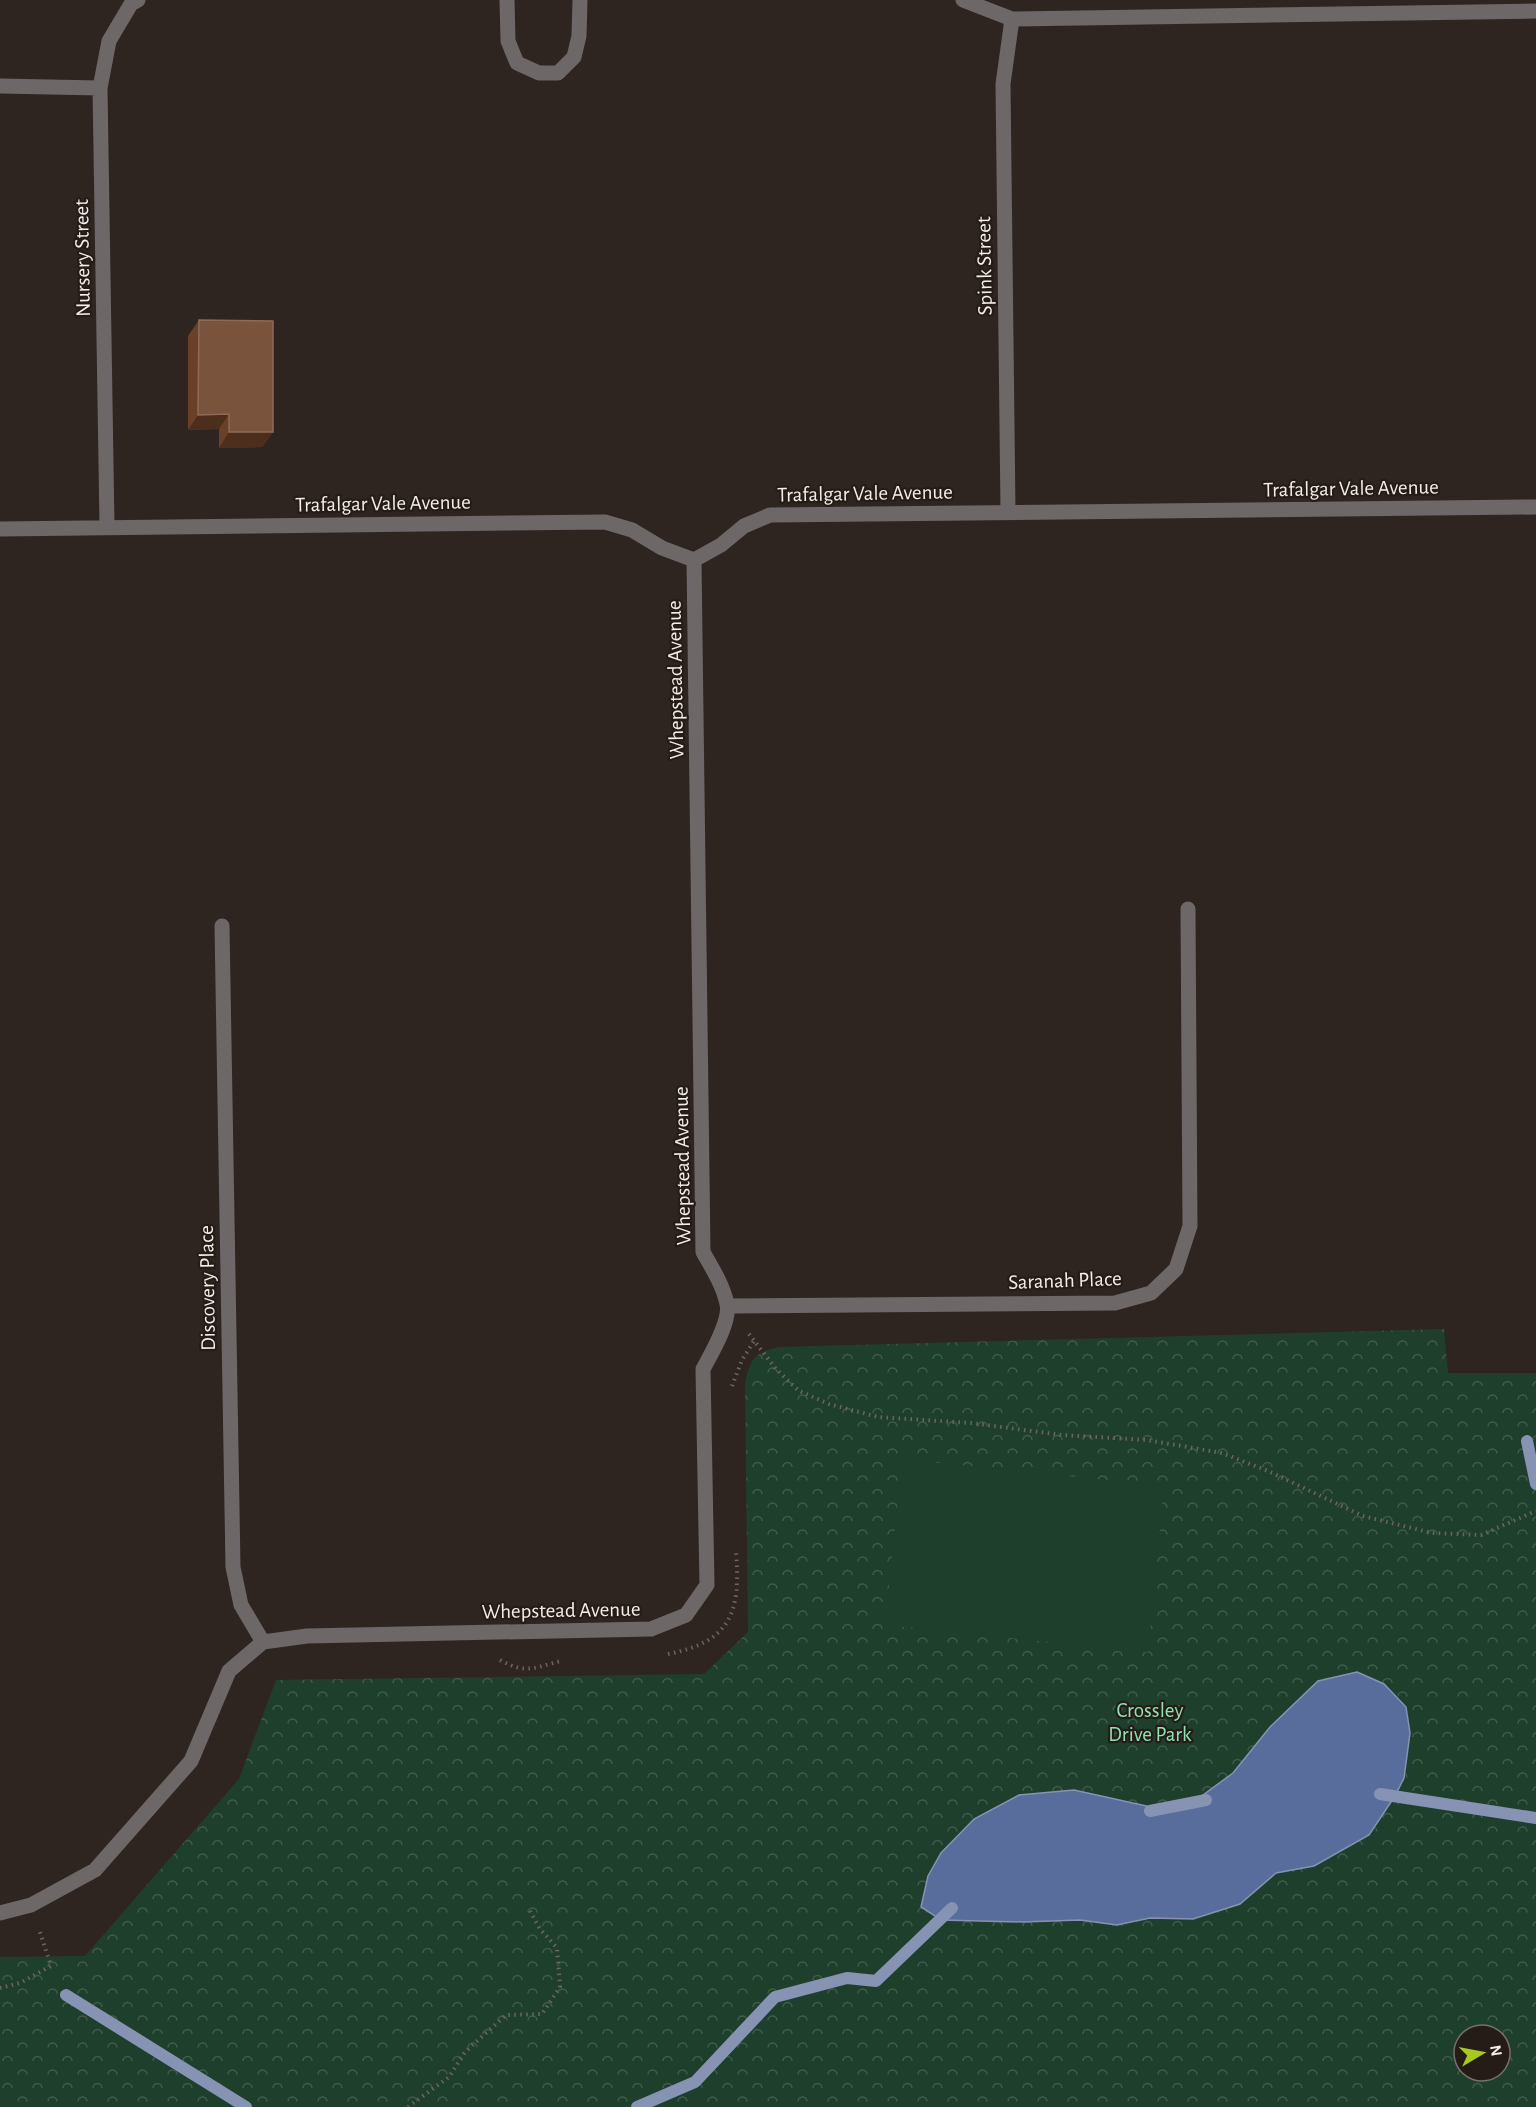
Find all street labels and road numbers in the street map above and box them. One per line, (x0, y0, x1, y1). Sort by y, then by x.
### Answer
street label: Nursery Street (71, 199, 94, 317)
street label: Spink Street (973, 216, 996, 316)
street label: Trafalgar Vale Avenue (1263, 476, 1439, 501)
street label: Trafalgar Vale Avenue (777, 481, 953, 506)
street label: Trafalgar Vale Avenue (295, 491, 471, 516)
street label: Whepstead Avenue (664, 600, 687, 760)
street label: Whepstead Avenue (671, 1086, 694, 1246)
street label: Discovery Place (196, 1225, 219, 1351)
street label: Saranah Place (1008, 1268, 1122, 1293)
street label: Whepstead Avenue (481, 1599, 641, 1622)

